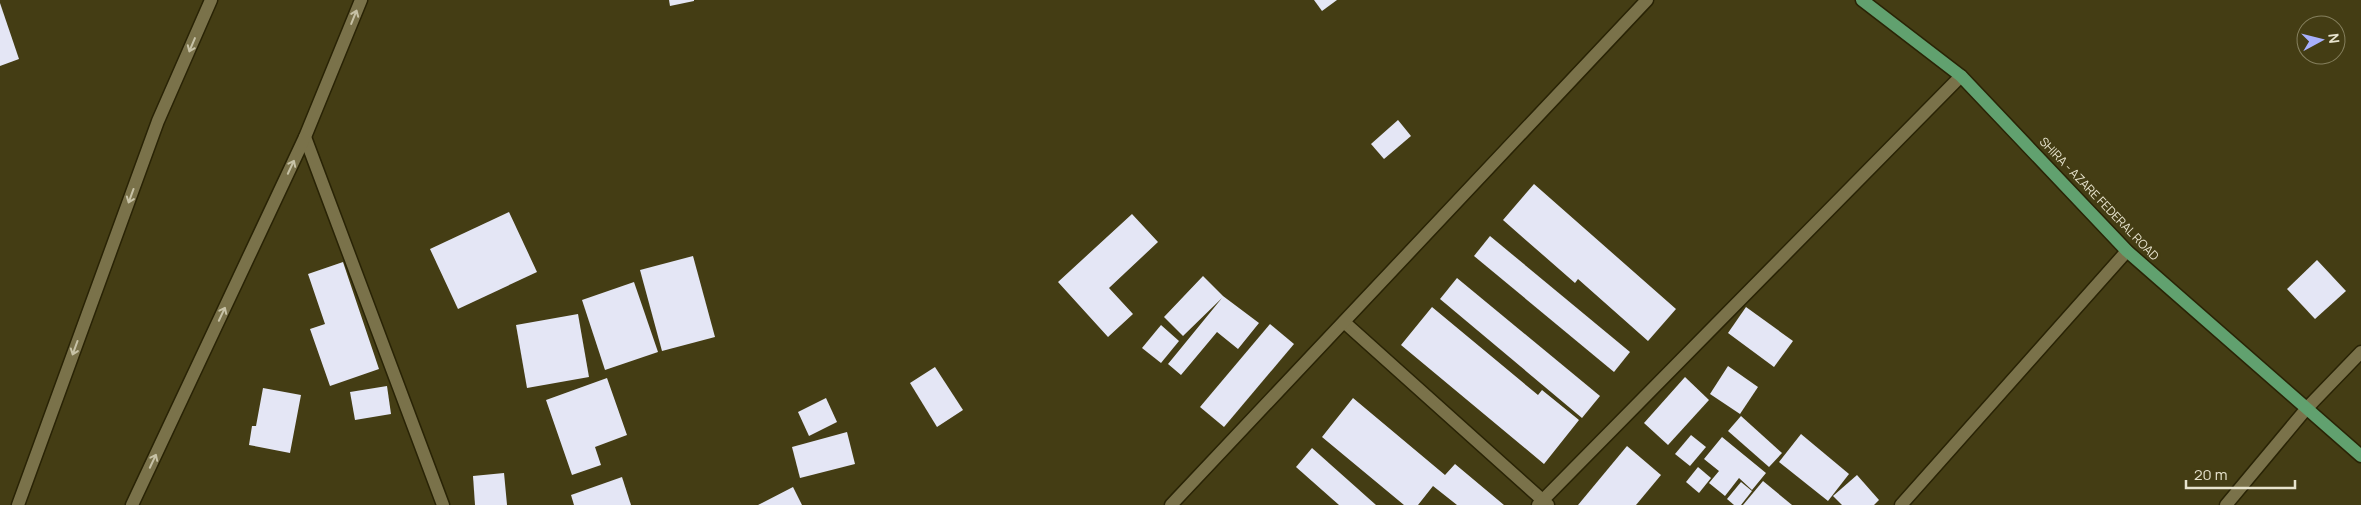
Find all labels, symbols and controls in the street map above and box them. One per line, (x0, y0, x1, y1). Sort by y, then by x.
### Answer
one-way arrow (350, 10, 359, 25)
north arrow (2296, 15, 2346, 65)
text: N (2324, 32, 2344, 45)
one-way arrow (186, 37, 196, 52)
street label: SHIRA - AZARE FEDERAL ROAD (2036, 133, 2163, 264)
one-way arrow (287, 160, 296, 175)
one-way arrow (126, 187, 135, 203)
one-way arrow (218, 307, 227, 322)
one-way arrow (70, 340, 79, 355)
one-way arrow (149, 454, 158, 469)
scale bar (2186, 458, 2295, 490)
text: 20 m (2194, 464, 2227, 485)

